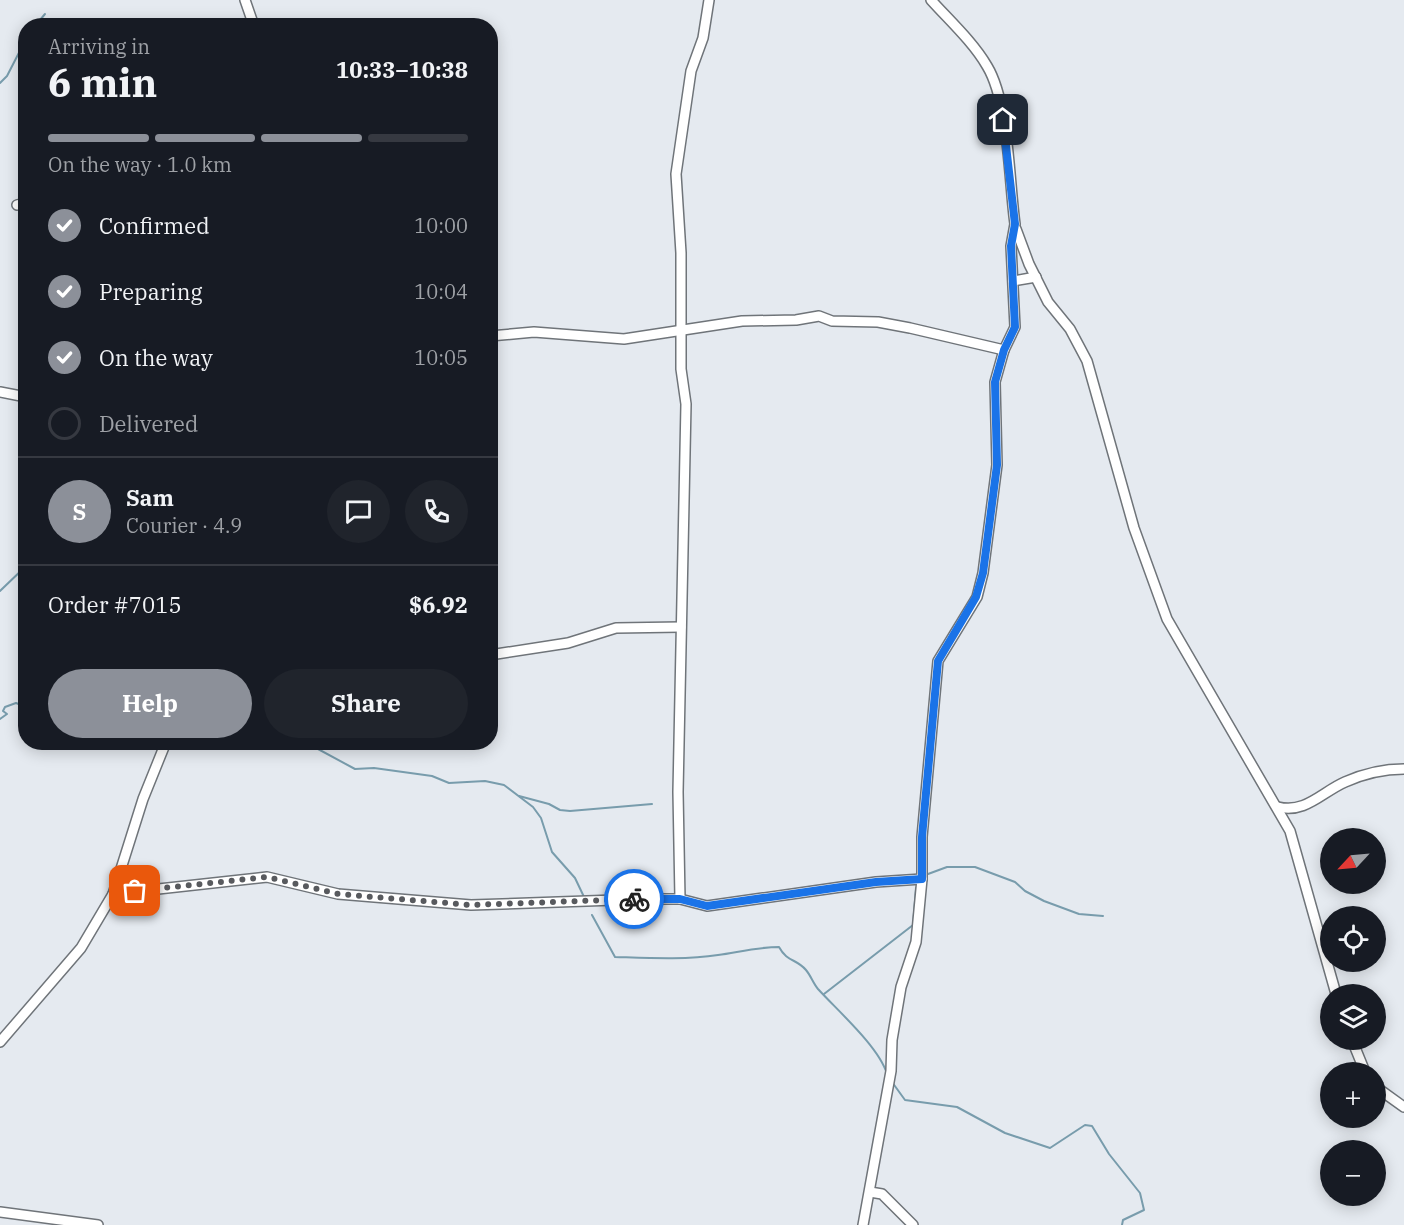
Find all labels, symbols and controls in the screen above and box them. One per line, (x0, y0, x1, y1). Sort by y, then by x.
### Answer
text: Arriving in (48, 33, 150, 60)
text: 10:33–10:38 (336, 55, 468, 84)
text: 6 min (48, 57, 157, 108)
pin (977, 94, 1028, 145)
icon: home (986, 103, 1019, 136)
text: On the way · 1.0 km (48, 151, 232, 178)
icon: check (48, 209, 81, 242)
text: Confirmed (99, 211, 210, 240)
text: 10:00 (414, 212, 468, 239)
icon: check (48, 275, 81, 308)
text: Preparing (99, 277, 203, 306)
text: 10:04 (414, 278, 468, 305)
icon: check (48, 341, 81, 374)
text: On the way (99, 343, 213, 372)
text: 10:05 (414, 344, 468, 371)
text: Delivered (99, 409, 198, 438)
button: chat (327, 480, 390, 543)
button: phone (405, 480, 468, 543)
text: Sam (126, 483, 174, 512)
text: S (73, 497, 86, 526)
text: Courier · 4.9 (126, 512, 242, 539)
text: Order #7015 (48, 590, 182, 619)
text: $6.92 (409, 590, 468, 619)
button: Help (48, 669, 252, 738)
button: Share (264, 669, 468, 738)
north arrow (1320, 828, 1386, 894)
map controls (1320, 828, 1386, 1206)
pin (109, 865, 160, 916)
courier (604, 869, 664, 929)
icon: bag (118, 874, 151, 907)
icon: bike (618, 883, 651, 916)
button: locate (1320, 906, 1386, 972)
button: layers (1320, 984, 1386, 1050)
button: + (1320, 1062, 1386, 1128)
button: − (1320, 1140, 1386, 1206)

